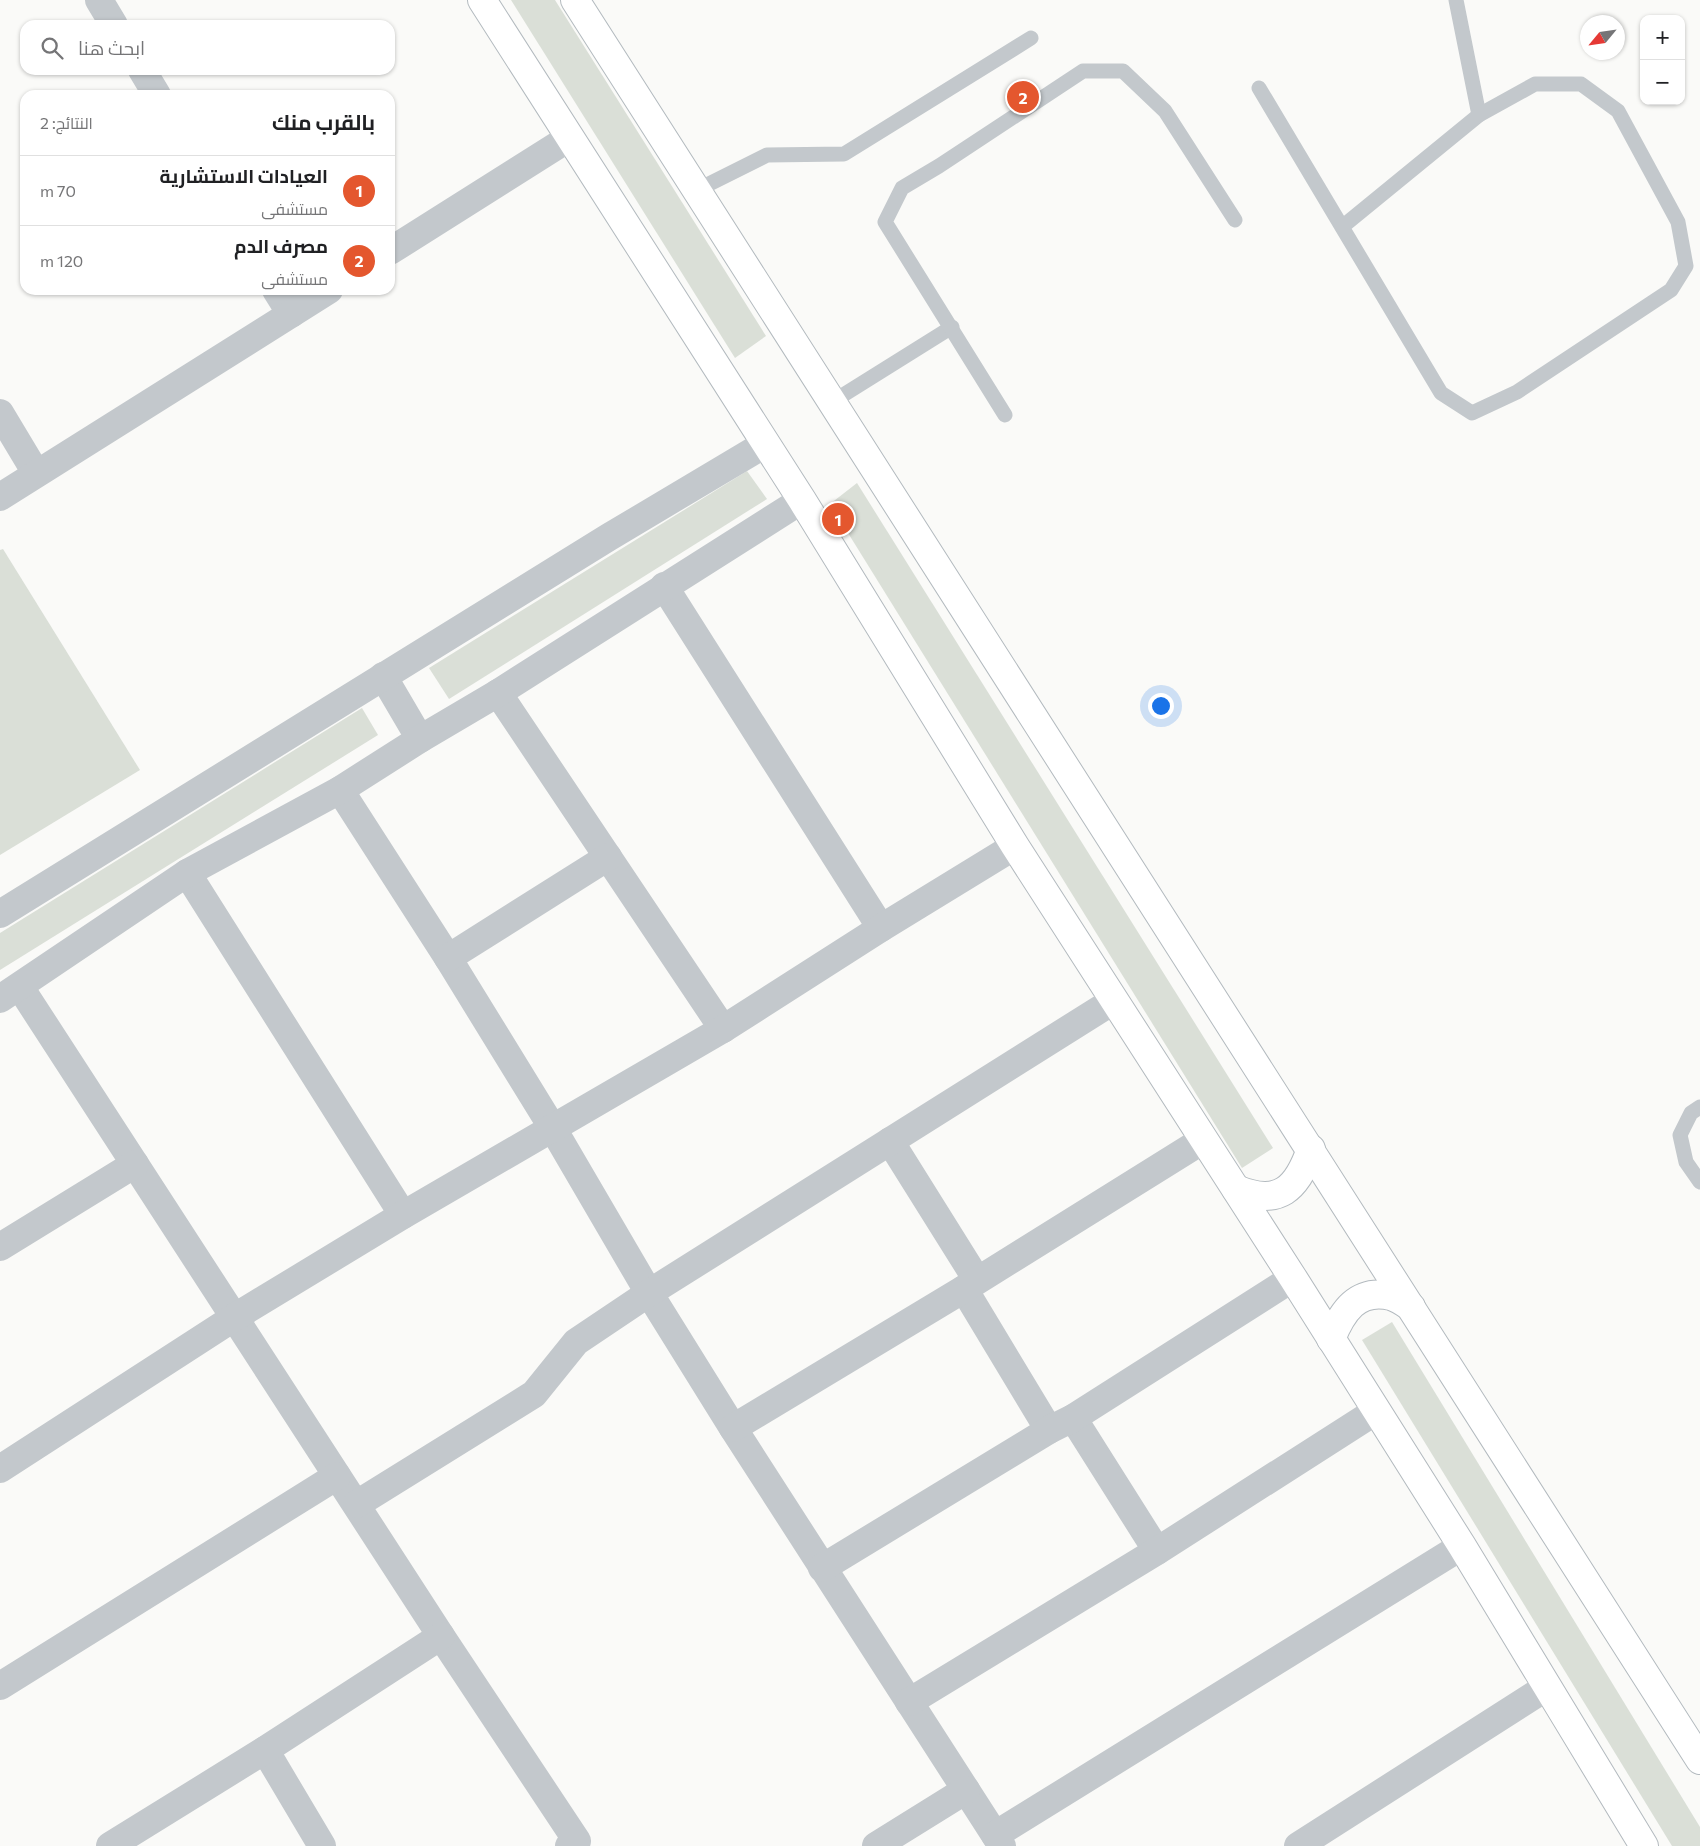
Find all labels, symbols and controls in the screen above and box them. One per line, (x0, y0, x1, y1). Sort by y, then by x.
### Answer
north arrow (1580, 15, 1625, 60)
map controls (1640, 15, 1685, 105)
button: + (1640, 15, 1685, 60)
search box (20, 20, 395, 75)
icon: search (38, 34, 66, 62)
text: ابحث هنا (78, 36, 145, 59)
button: − (1640, 60, 1685, 105)
pin: 2 (1007, 78, 1039, 116)
text: بالقرب منك (272, 109, 375, 134)
text: النتائج: 2 (40, 113, 93, 132)
text: العيادات الاستشارية (159, 164, 328, 187)
text: 70 m (40, 181, 76, 200)
text: 1 (355, 181, 363, 200)
text: مستشفى (261, 199, 328, 218)
text: مصرف الدم (234, 234, 328, 257)
text: 120 m (40, 251, 83, 270)
text: 2 (354, 251, 364, 270)
text: مستشفى (261, 269, 328, 288)
pin: 1 (822, 500, 854, 538)
your location (1148, 693, 1174, 719)

